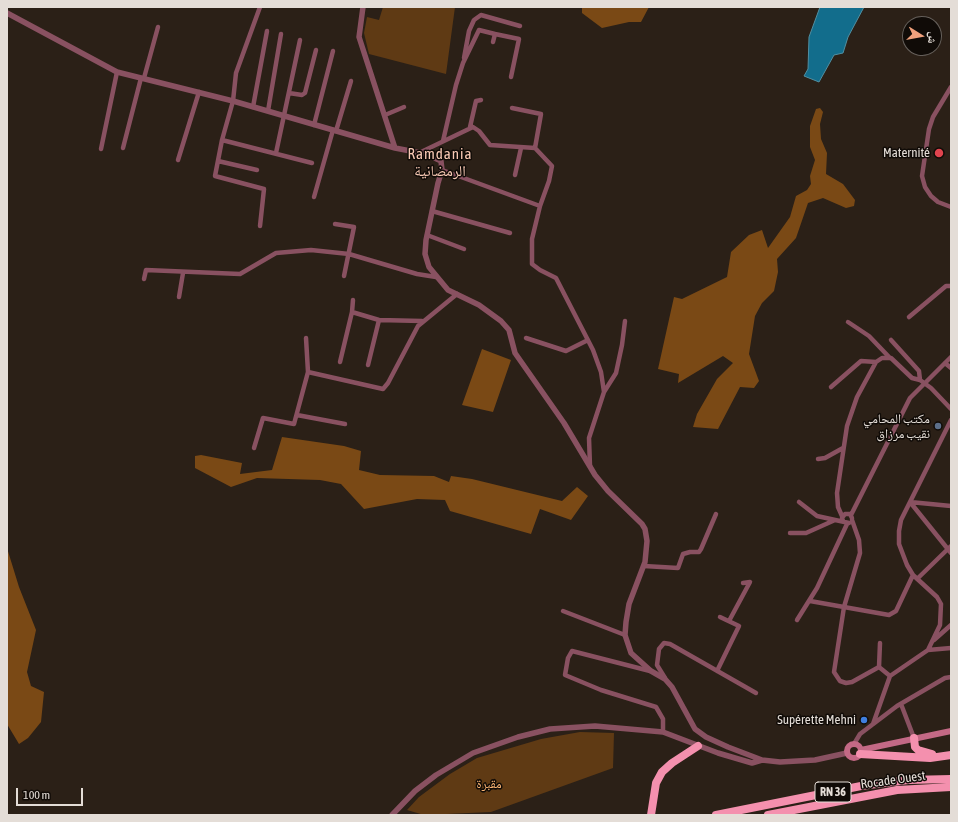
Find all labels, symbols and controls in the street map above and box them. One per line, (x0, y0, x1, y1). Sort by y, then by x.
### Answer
north arrow (902, 16, 942, 56)
text: ش (926, 31, 940, 45)
district label: Ramdania الرمضانية (407, 145, 473, 180)
place label: Maternité (883, 145, 930, 161)
marker: Maternité (933, 147, 945, 159)
place label: مكتب المحامي نقيب مرزاق (863, 411, 930, 442)
marker: مكتب المحامي نقيب مرزاق (933, 421, 943, 431)
place label: Supérette Mehni (777, 712, 856, 728)
marker: Supérette Mehni (859, 715, 869, 725)
street label: Rocade Ouest (860, 768, 926, 792)
park label: مقبرة (476, 776, 502, 792)
scale bar (18, 780, 85, 806)
road number: RN 36 (815, 782, 851, 802)
text: 100 m (23, 788, 50, 802)

